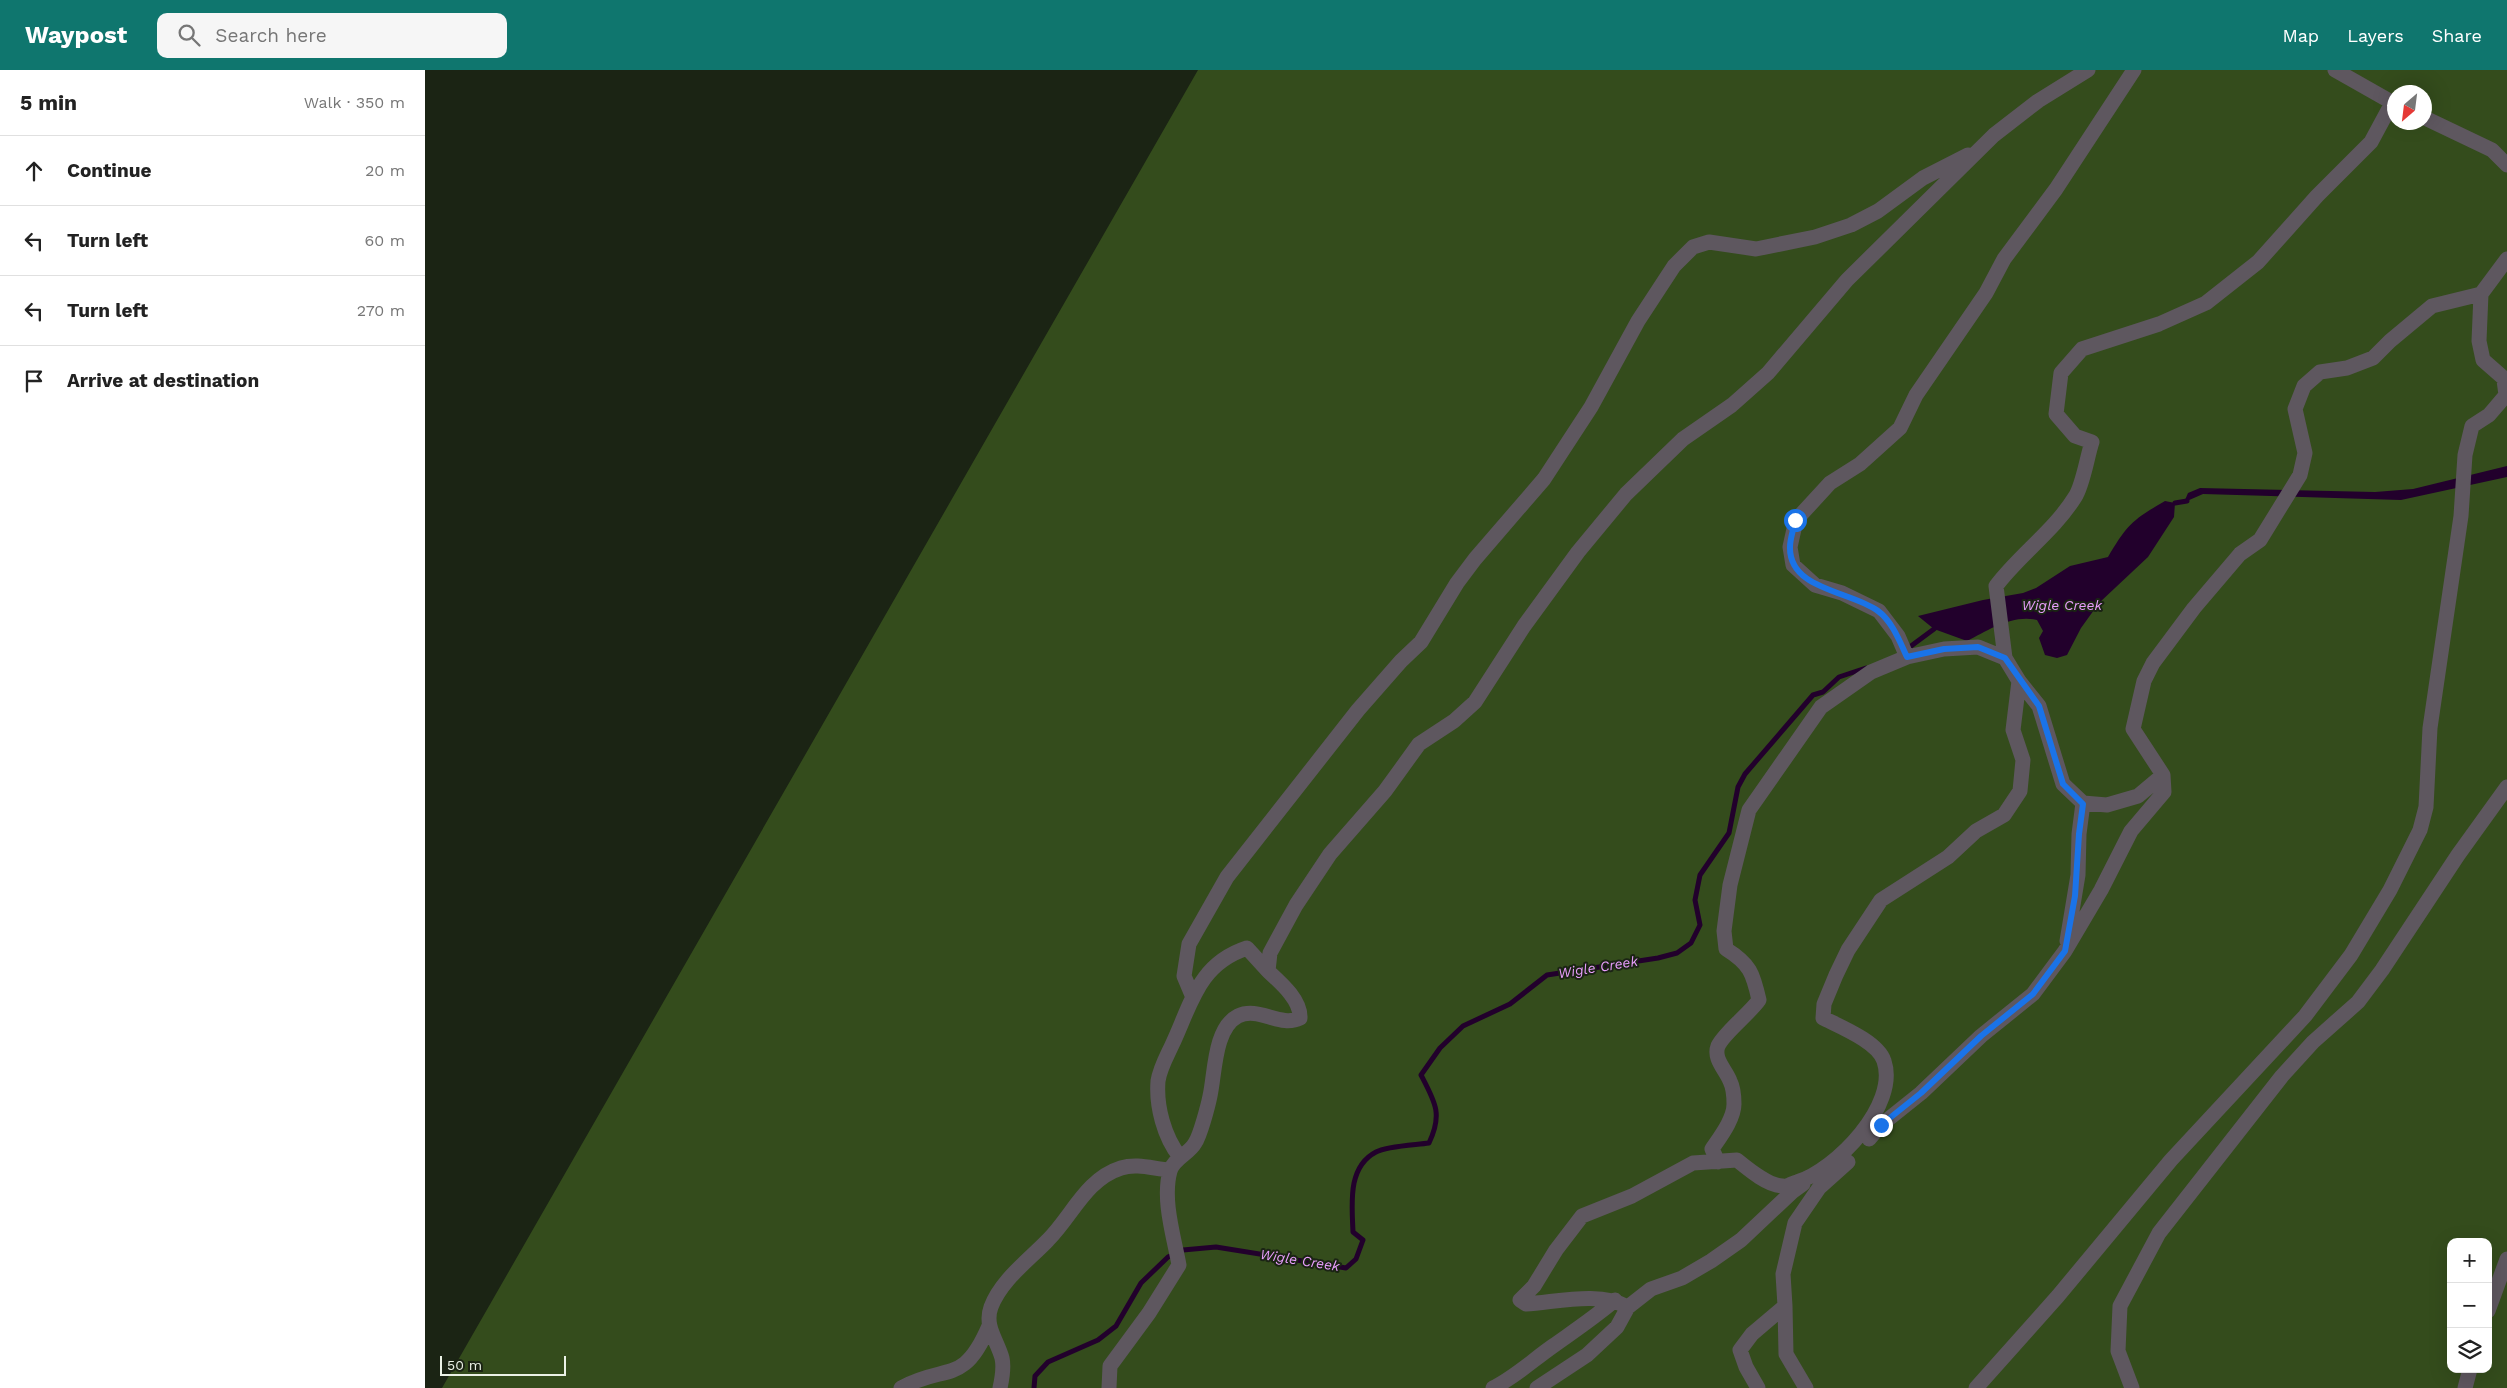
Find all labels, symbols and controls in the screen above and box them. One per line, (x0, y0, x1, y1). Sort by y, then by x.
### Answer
search box (157, 13, 507, 58)
text: Waypost (25, 21, 127, 49)
icon: search (175, 21, 203, 49)
text: Search here (215, 24, 327, 47)
text: Map (2282, 25, 2319, 46)
text: Layers (2347, 25, 2404, 46)
text: Share (2432, 25, 2482, 46)
north arrow (2387, 85, 2432, 130)
text: 5 min (20, 90, 77, 115)
text: Walk · 350 m (304, 93, 405, 112)
icon: ahead (20, 157, 48, 185)
text: Continue (67, 159, 151, 182)
text: 20 m (365, 161, 405, 180)
icon: left (20, 227, 48, 255)
text: Turn left (67, 229, 148, 252)
text: 60 m (365, 231, 405, 250)
icon: left (20, 297, 48, 325)
text: Turn left (67, 299, 148, 322)
text: 270 m (357, 301, 405, 320)
icon: arrive (20, 367, 48, 395)
text: Arrive at destination (67, 369, 259, 392)
route start (1784, 509, 1807, 532)
water label: Wigle Creek (2022, 597, 2103, 613)
water label: Wigle Creek (1557, 953, 1639, 981)
route end (1870, 1114, 1893, 1137)
map controls (2447, 1238, 2492, 1373)
button: + (2447, 1238, 2492, 1283)
water label: Wigle Creek (1259, 1246, 1341, 1274)
button: − (2447, 1283, 2492, 1328)
button: layers (2447, 1328, 2492, 1373)
scale bar (440, 1353, 566, 1376)
text: 50 m (447, 1357, 482, 1373)

